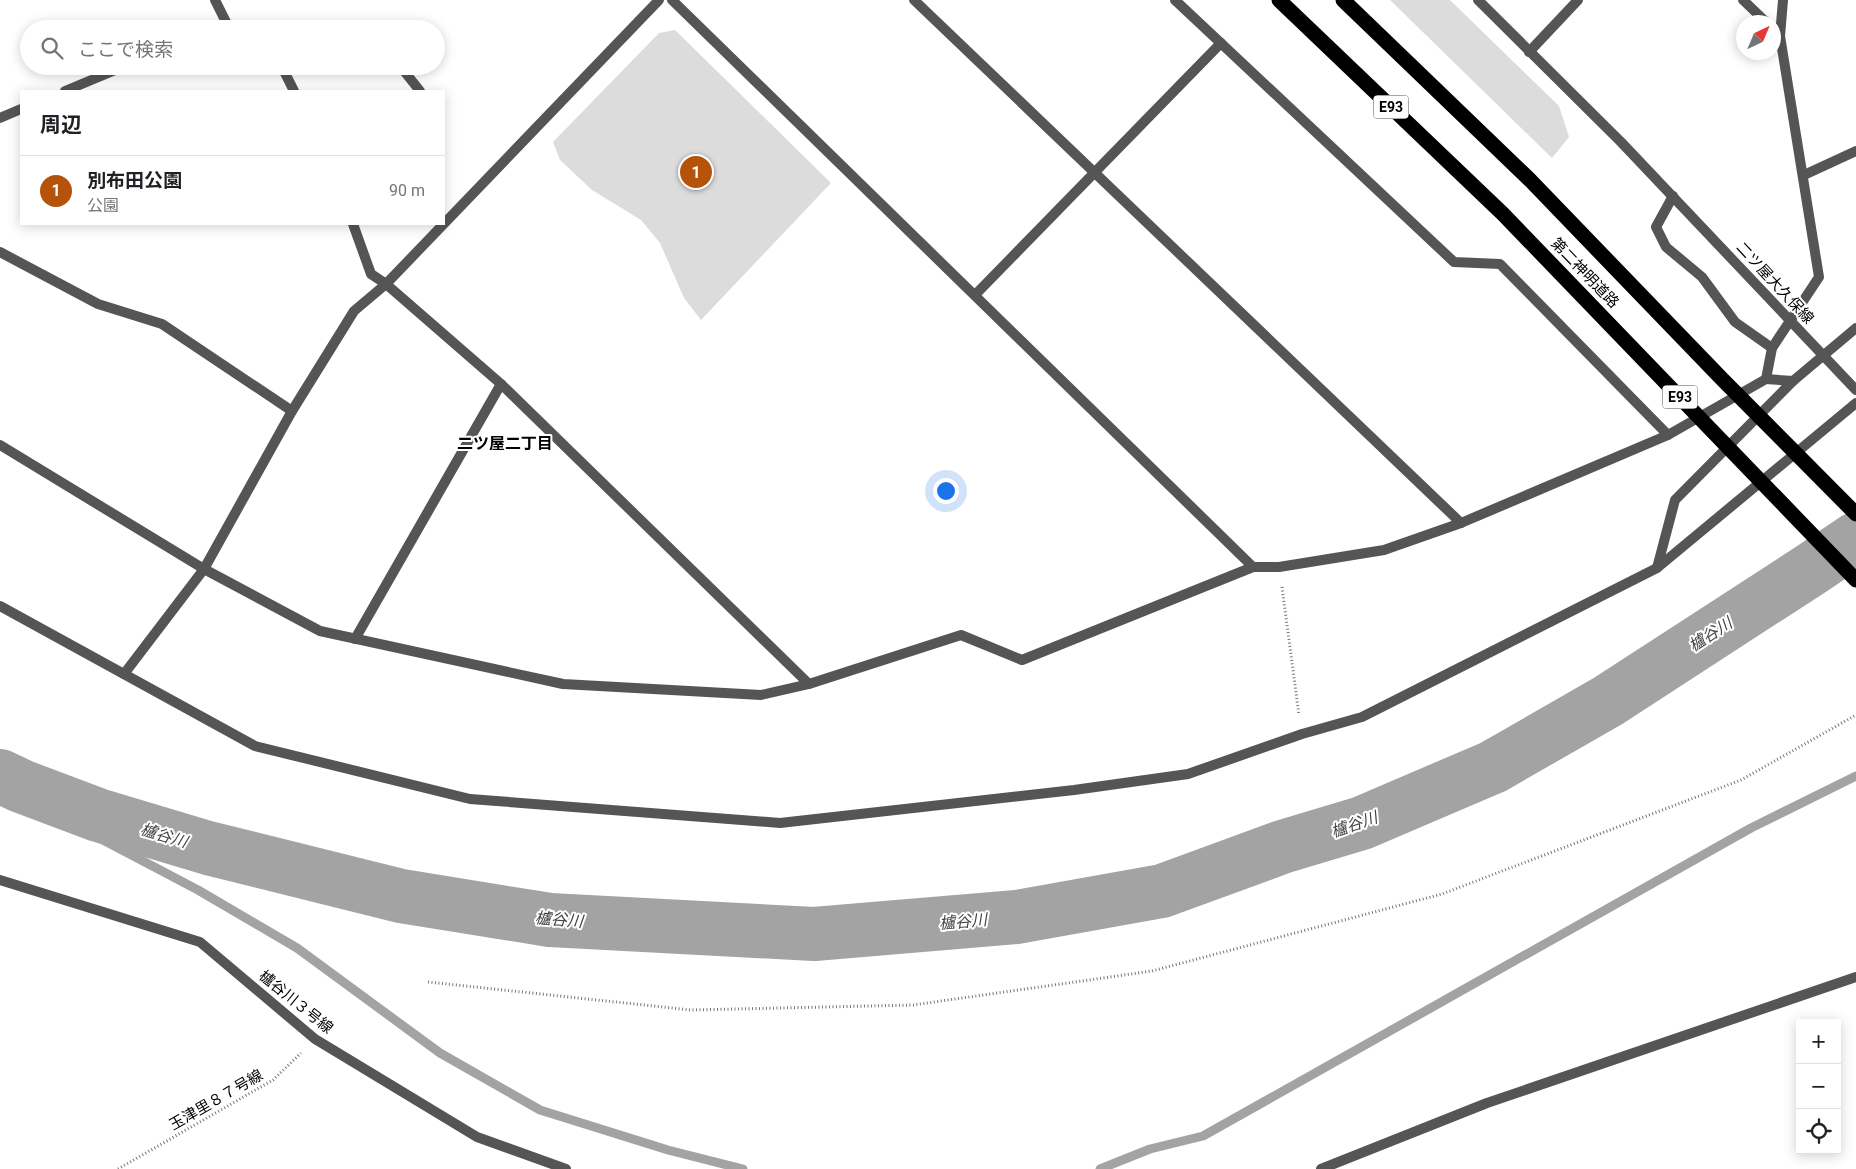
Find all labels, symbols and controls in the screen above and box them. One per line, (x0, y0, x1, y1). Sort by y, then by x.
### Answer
north arrow (1736, 15, 1781, 60)
search box (20, 20, 445, 75)
icon: search (38, 34, 66, 62)
text: ここで検索 (78, 38, 173, 61)
road number: E93 (1374, 95, 1408, 118)
text: 周辺 (40, 113, 82, 137)
pin: 1 (680, 153, 712, 191)
text: 別布田公園 (87, 169, 182, 192)
text: 1 (51, 181, 61, 200)
text: 90 m (389, 181, 425, 200)
text: 公園 (87, 196, 119, 215)
street label: 第二神明道路 (1547, 234, 1623, 312)
street label: 二ツ屋大久保線 (1733, 238, 1817, 328)
road number: E93 (1662, 386, 1698, 408)
district label: 二ツ屋二丁目 (457, 434, 553, 453)
your location (933, 478, 959, 504)
water label: 櫨谷川 (1685, 612, 1737, 655)
water label: 櫨谷川 (1328, 807, 1382, 841)
water label: 櫨谷川 (138, 819, 191, 852)
water label: 櫨谷川 (534, 908, 586, 931)
water label: 櫨谷川 (938, 910, 990, 933)
street label: 櫨谷川３号線 (255, 967, 337, 1037)
map controls (1796, 1019, 1841, 1154)
button: + (1796, 1019, 1841, 1064)
button: − (1796, 1064, 1841, 1109)
street label: 玉津里８７号線 (166, 1066, 266, 1134)
button: locate (1796, 1109, 1841, 1154)

